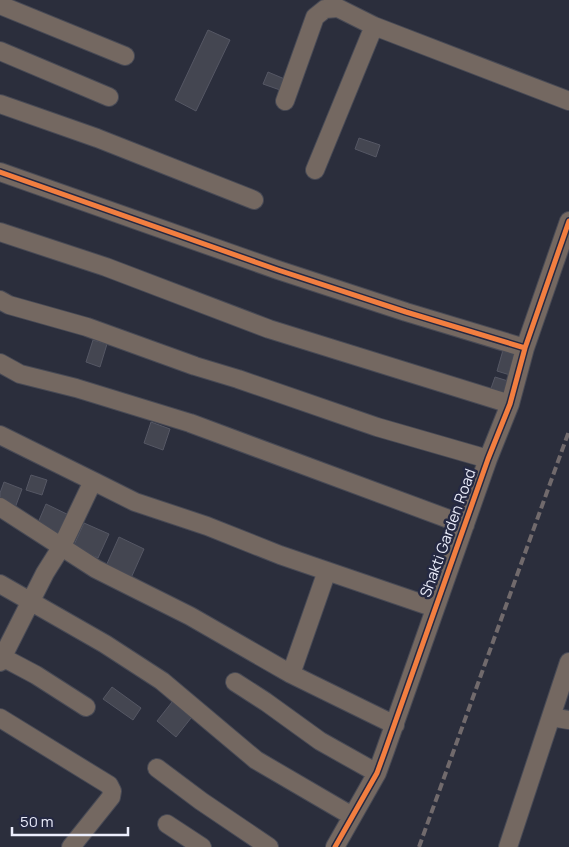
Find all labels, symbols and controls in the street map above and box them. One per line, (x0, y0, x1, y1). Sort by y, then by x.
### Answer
street label: Shakti Garden Road (414, 466, 481, 600)
scale bar (12, 804, 129, 836)
text: 50 m (20, 811, 54, 832)

